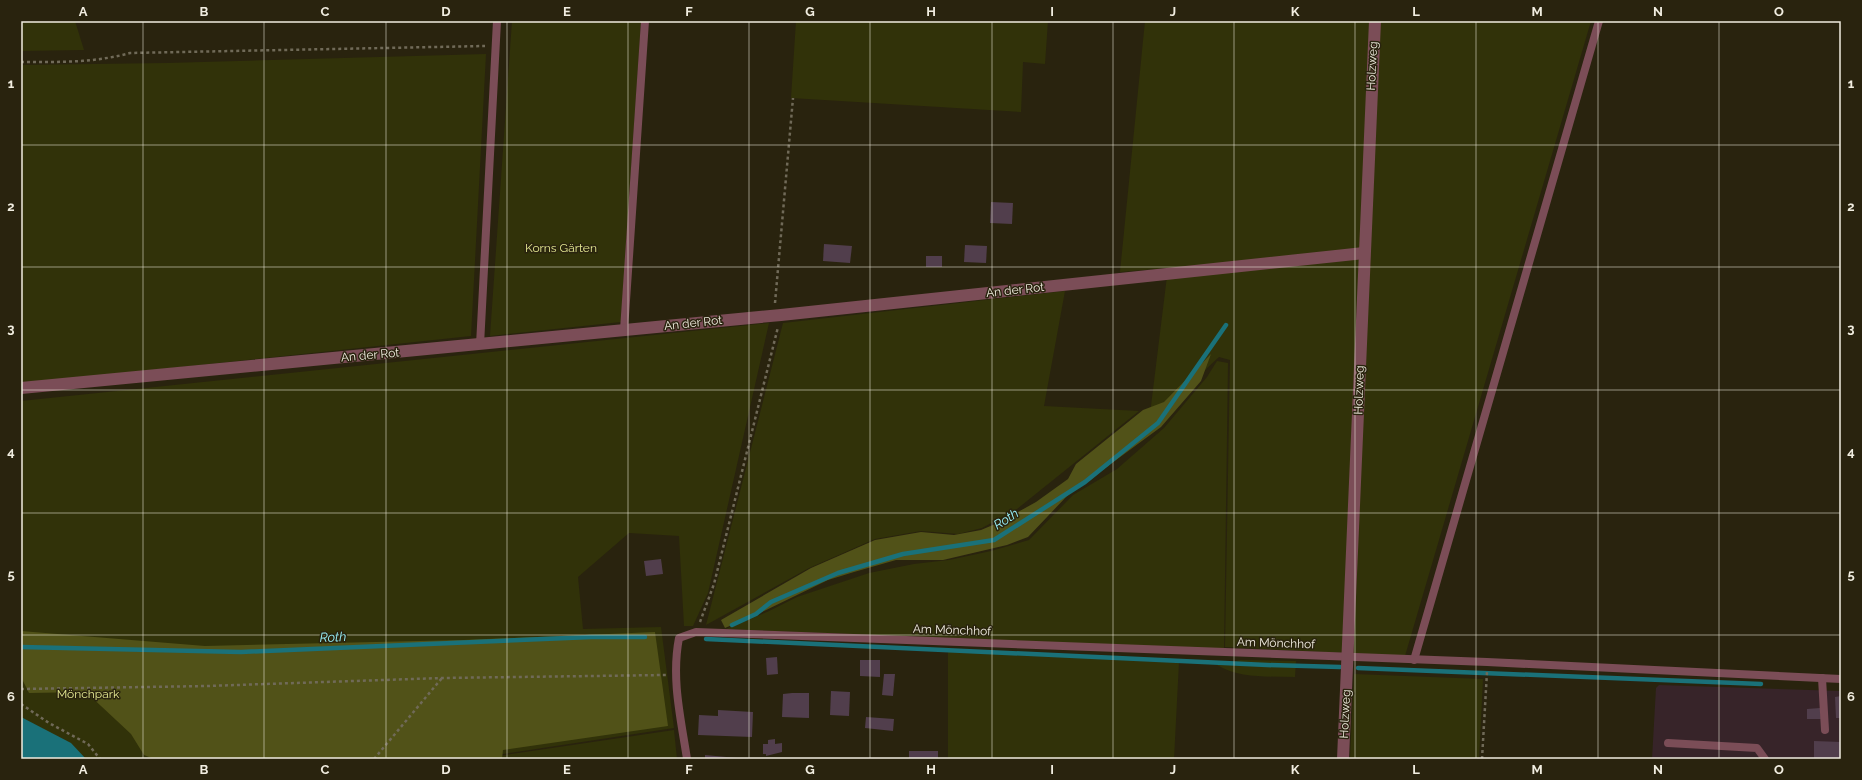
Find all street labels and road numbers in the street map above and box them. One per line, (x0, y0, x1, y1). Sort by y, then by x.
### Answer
street label: Holzweg (1364, 41, 1380, 91)
street label: An der Rot (985, 280, 1045, 300)
street label: An der Rot (663, 313, 723, 333)
street label: An der Rot (340, 345, 400, 365)
street label: Holzweg (1351, 365, 1367, 415)
street label: Am Mönchhof (913, 622, 992, 638)
street label: Am Mönchhof (1237, 635, 1316, 651)
street label: Holzweg (1337, 689, 1353, 739)

